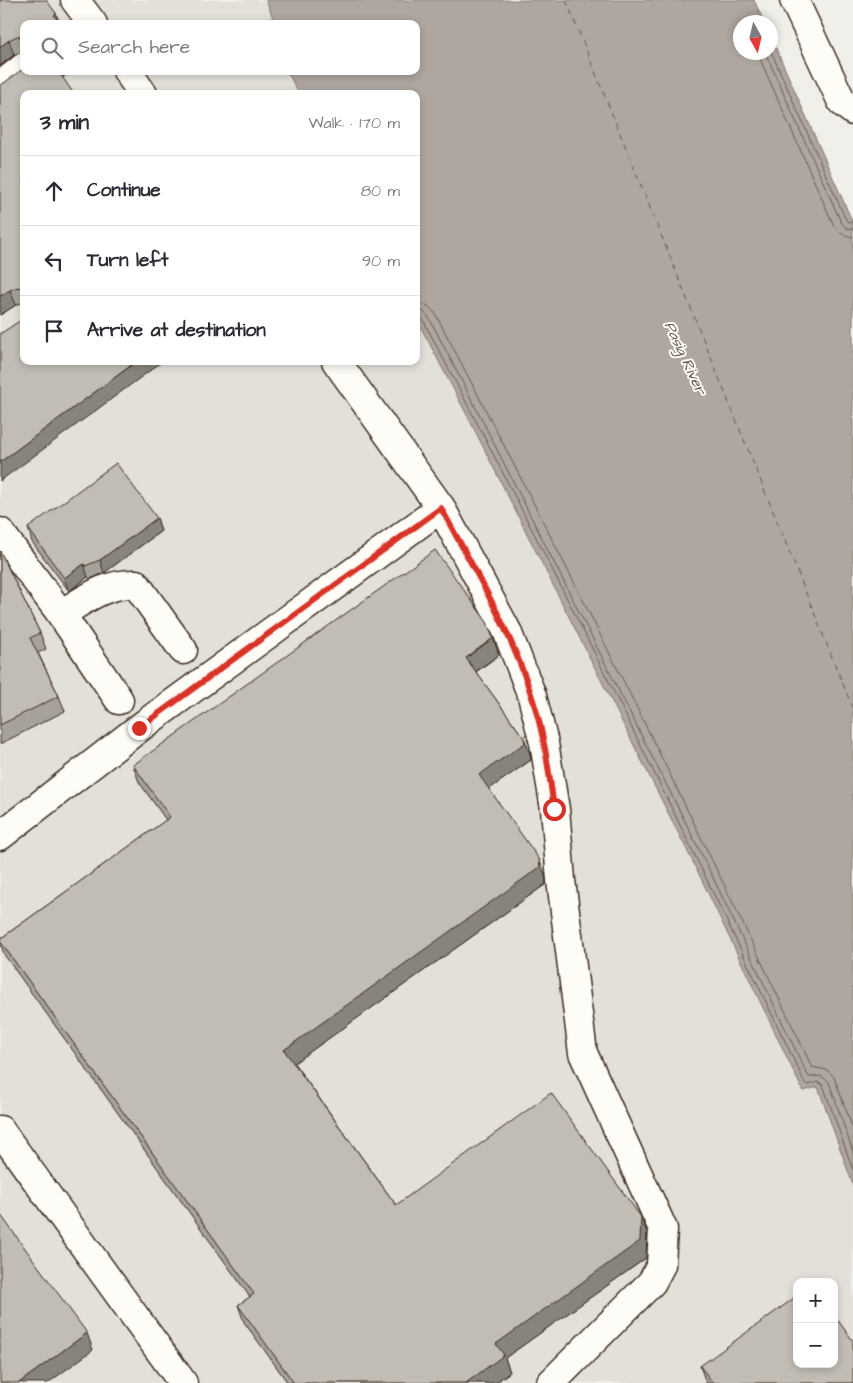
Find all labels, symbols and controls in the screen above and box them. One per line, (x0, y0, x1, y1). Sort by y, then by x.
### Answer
north arrow (733, 15, 778, 60)
search box (20, 20, 420, 75)
icon: search (38, 34, 66, 62)
text: Search here (78, 34, 190, 61)
text: 3 min (40, 108, 89, 137)
text: Walk · 170 m (309, 112, 400, 134)
icon: ahead (40, 177, 68, 205)
text: Continue (87, 177, 161, 204)
text: 80 m (361, 180, 400, 202)
icon: left (40, 247, 68, 275)
text: Turn left (87, 247, 168, 274)
text: 90 m (362, 250, 400, 272)
icon: arrive (40, 317, 68, 345)
text: Arrive at destination (87, 317, 266, 344)
water label: Pasig River (658, 318, 712, 400)
route end (128, 717, 151, 740)
route start (543, 798, 566, 821)
map controls (793, 1278, 838, 1368)
button: + (793, 1278, 838, 1323)
button: − (793, 1323, 838, 1368)

